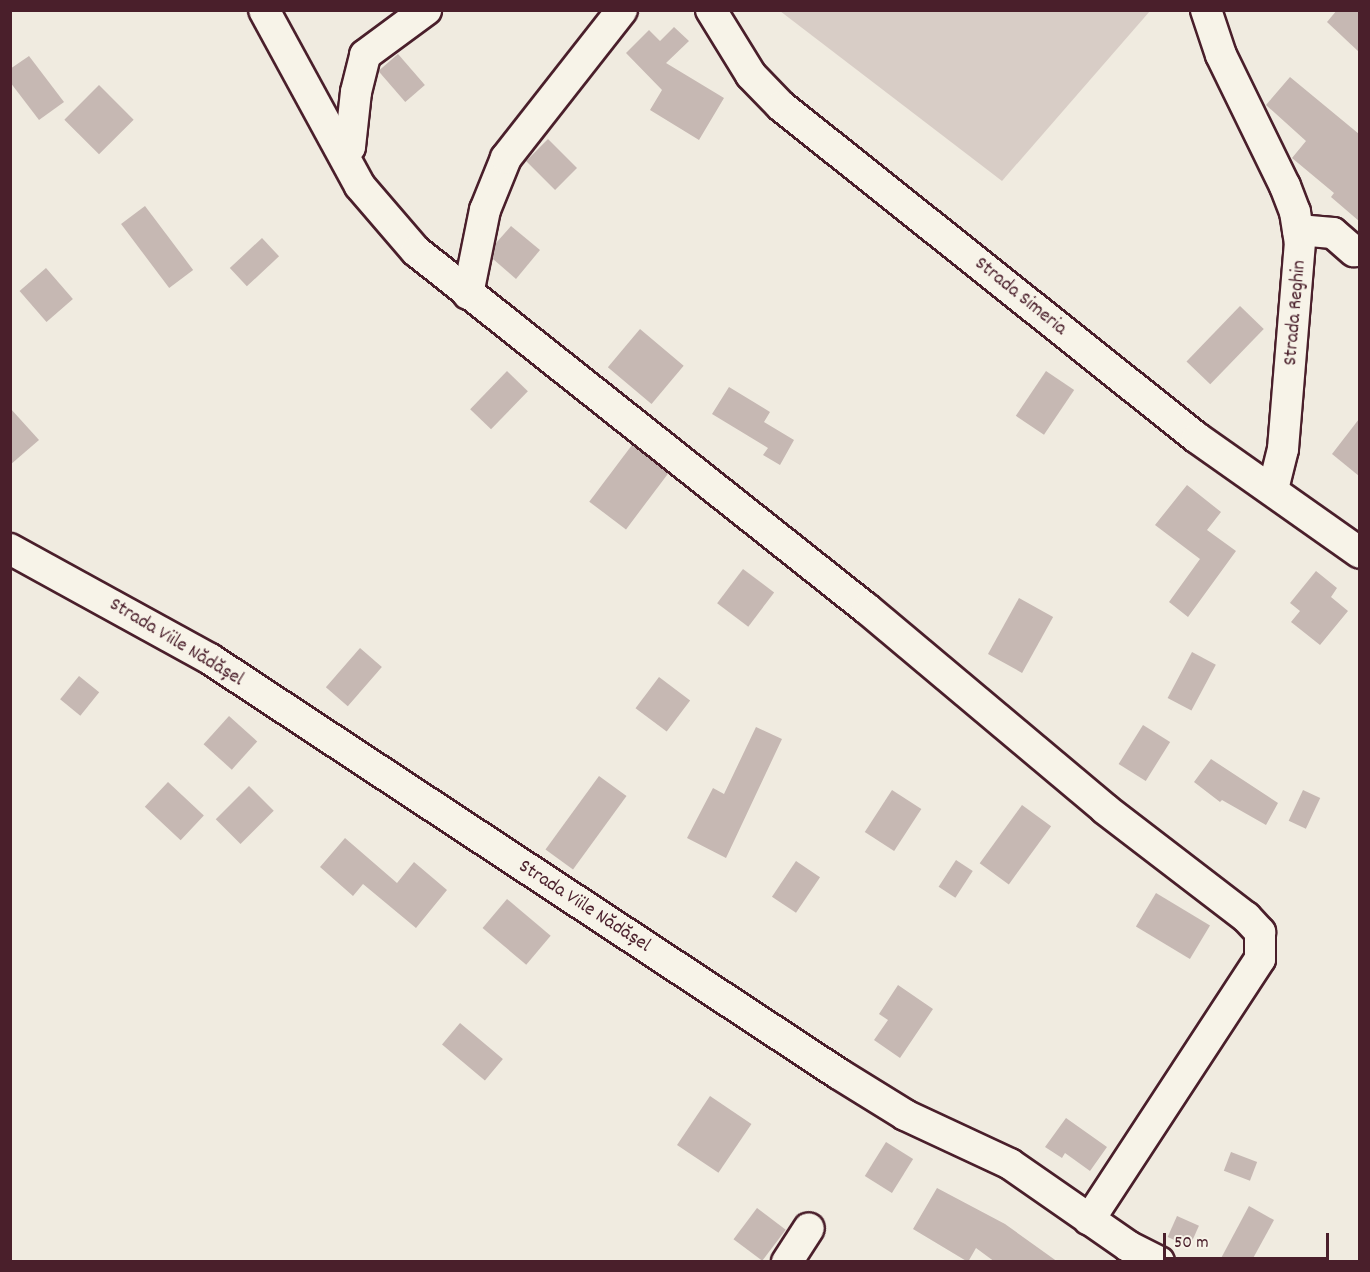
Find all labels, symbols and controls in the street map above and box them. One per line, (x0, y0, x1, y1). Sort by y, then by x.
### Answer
street label: Strada Simeria (969, 252, 1071, 342)
street label: Strada Reghin (1279, 259, 1313, 367)
street label: Strada Viile Nădășel (104, 593, 248, 693)
street label: Strada Viile Nădășel (513, 855, 655, 959)
scale bar (1166, 1221, 1332, 1259)
text: 50 m (1174, 1231, 1209, 1256)

